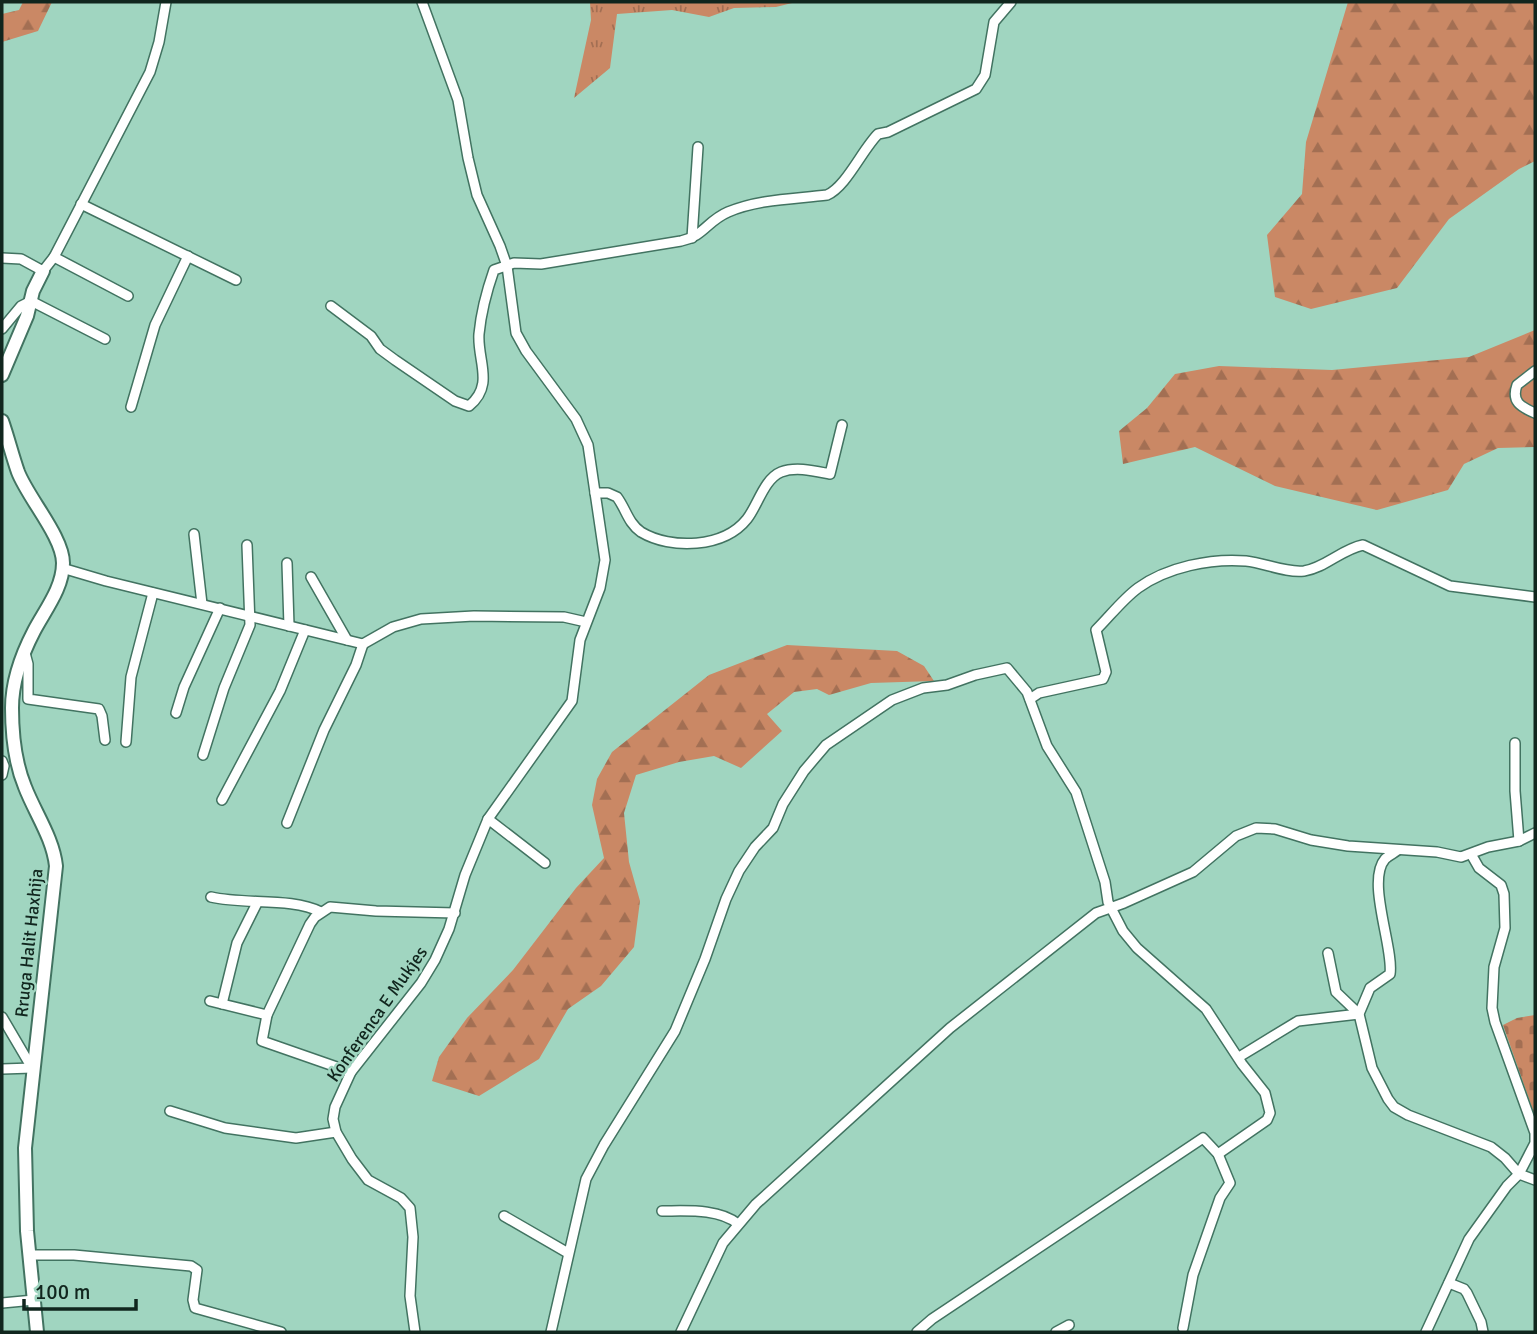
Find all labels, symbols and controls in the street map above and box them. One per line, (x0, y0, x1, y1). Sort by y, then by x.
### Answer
street label: Rruga Halit Haxhija (10, 867, 48, 1019)
street label: Konferenca E Mukjes (322, 942, 432, 1086)
scale bar (24, 1268, 136, 1312)
text: 100 m (35, 1279, 90, 1305)

